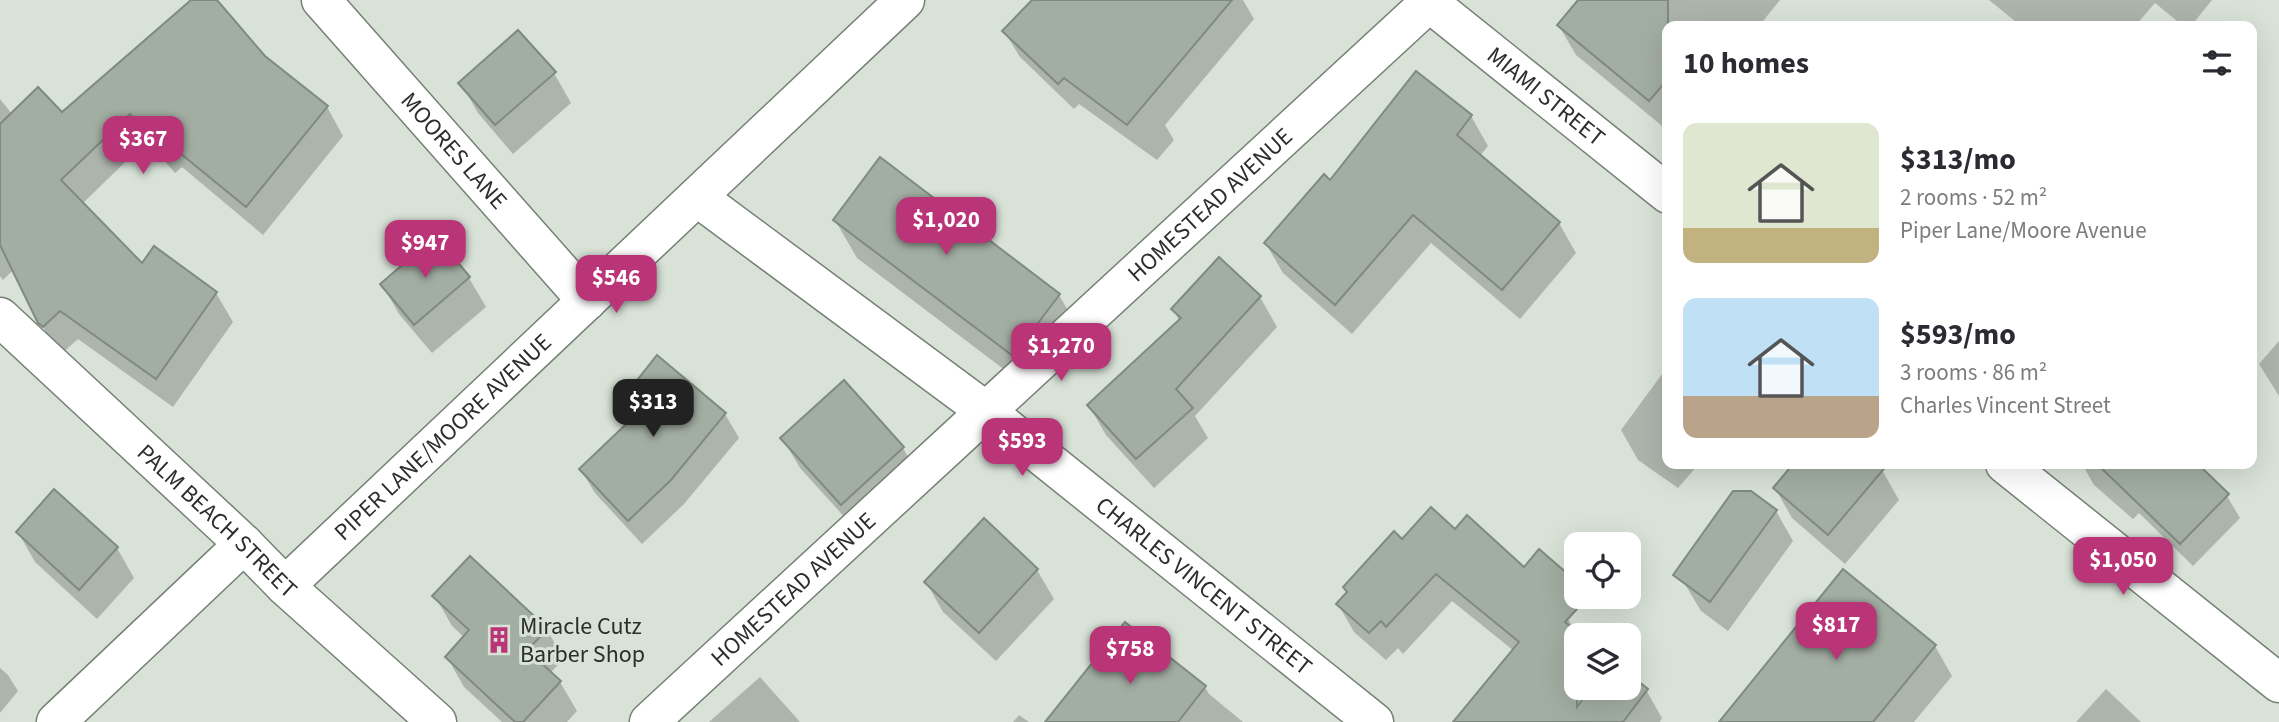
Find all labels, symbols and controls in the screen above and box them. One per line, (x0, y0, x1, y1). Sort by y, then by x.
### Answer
street label: MIAMI STREET (1479, 39, 1612, 155)
text: 10 homes (1683, 42, 1809, 85)
icon: filters (2198, 44, 2236, 82)
street label: MOORES LANE (392, 85, 515, 217)
pin: $367 (102, 116, 184, 176)
street label: HOMESTEAD AVENUE (1120, 120, 1301, 290)
text: $367 (119, 122, 167, 155)
text: $313/mo (1900, 138, 2016, 181)
icon: home (1739, 151, 1823, 235)
text: 2 rooms · 52 m² (1900, 181, 2047, 214)
pin: $1,020 (889, 198, 1003, 257)
text: $1,020 (912, 203, 980, 236)
text: Piper Lane/Moore Avenue (1900, 214, 2147, 247)
pin: $947 (384, 220, 466, 280)
text: $947 (401, 226, 449, 259)
pin: $546 (575, 256, 657, 315)
text: $546 (592, 261, 640, 294)
text: $593/mo (1900, 313, 2016, 356)
pin: $1,270 (1004, 324, 1118, 383)
street label: PIPER LANE/MOORE AVENUE (326, 326, 560, 549)
icon: home (1739, 326, 1823, 410)
text: $1,270 (1027, 329, 1095, 362)
text: 3 rooms · 86 m² (1900, 356, 2047, 389)
pin: $313 (612, 380, 694, 439)
text: $313 (629, 385, 677, 418)
text: Charles Vincent Street (1900, 389, 2111, 422)
pin: $593 (981, 419, 1063, 478)
text: $593 (998, 424, 1046, 457)
street label: PALM BEACH STREET (129, 436, 305, 607)
street label: CHARLES VINCENT STREET (1088, 488, 1320, 684)
street label: HOMESTEAD AVENUE (703, 504, 884, 675)
map controls (1564, 532, 1641, 700)
button: locate (1564, 532, 1641, 609)
pin: $1,050 (2066, 538, 2180, 597)
text: $1,050 (2089, 543, 2157, 576)
pin: $817 (1795, 602, 1877, 662)
text: $817 (1812, 608, 1860, 641)
place label: Miracle Cutz Barber Shop (520, 609, 645, 672)
button: layers (1564, 623, 1641, 700)
building icon: Miracle Cutz Barber Shop (484, 625, 514, 655)
pin: $758 (1089, 626, 1171, 686)
text: $758 (1106, 632, 1154, 665)

